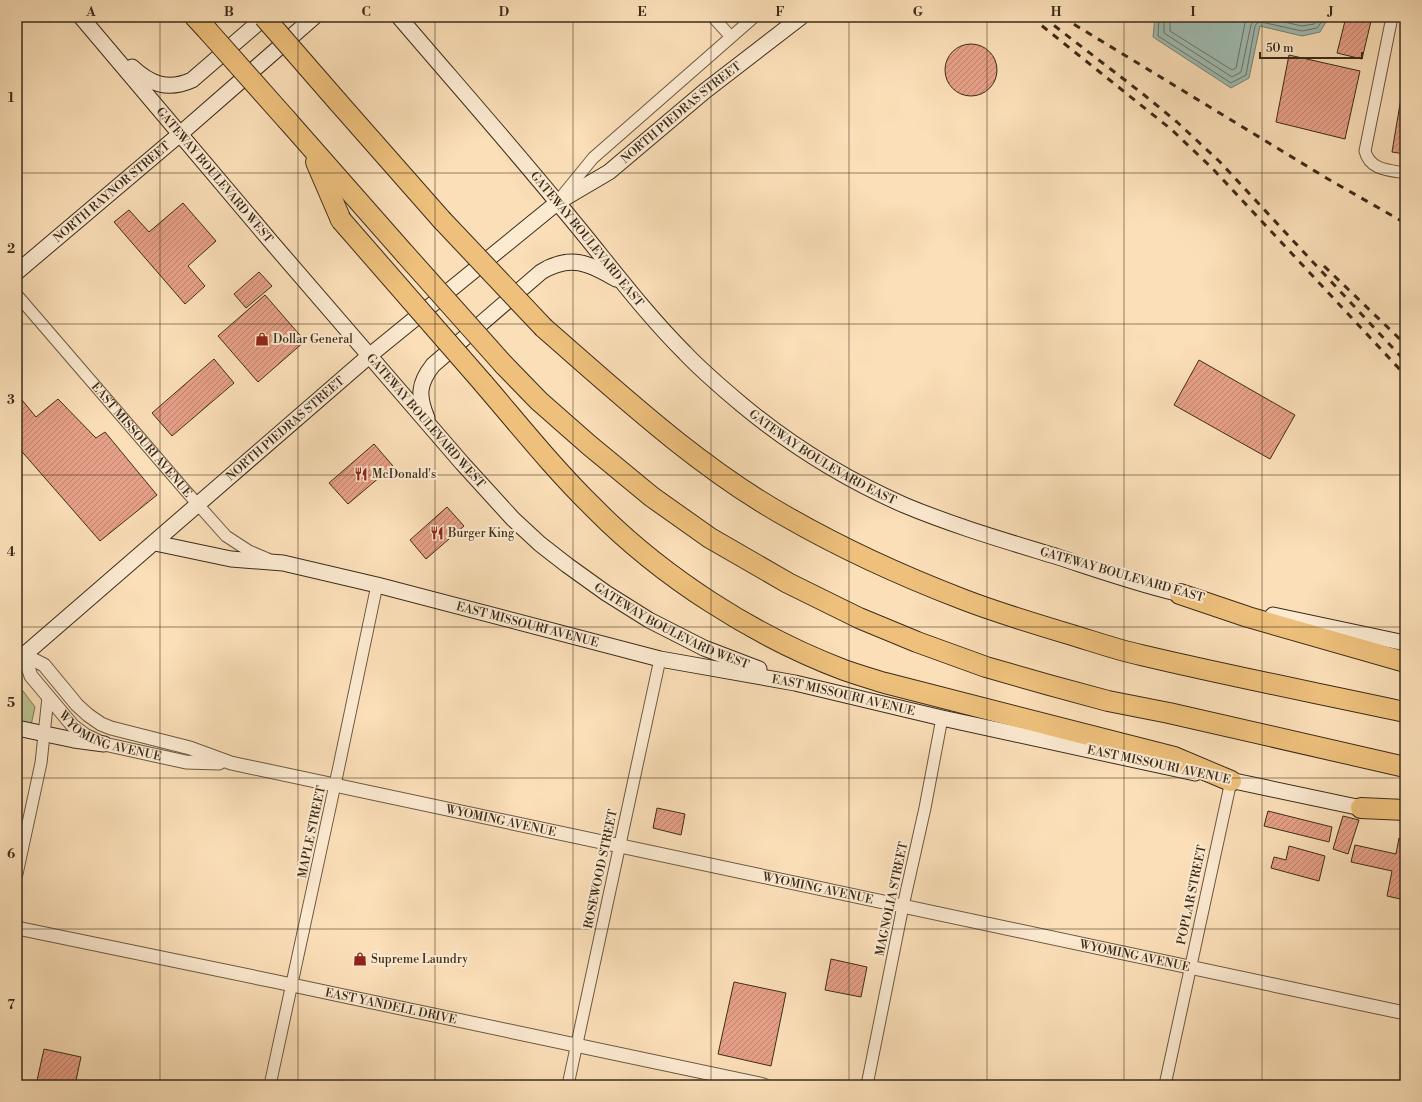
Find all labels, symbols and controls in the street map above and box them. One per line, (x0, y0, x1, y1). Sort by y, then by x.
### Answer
text: A (85, 4, 96, 20)
text: B (224, 4, 234, 20)
text: C (361, 4, 371, 20)
text: D (499, 4, 509, 20)
text: E (637, 4, 647, 20)
text: F (775, 4, 785, 20)
text: G (913, 4, 924, 20)
text: H (1051, 4, 1062, 20)
text: I (1190, 4, 1196, 20)
text: J (1326, 4, 1334, 20)
scale bar (1260, 34, 1362, 60)
text: 50 m (1266, 41, 1294, 56)
street label: NORTH PIEDRAS STREET (618, 58, 744, 166)
text: 1 (8, 90, 15, 106)
street label: GATEWAY BOULEVARD WEST (153, 104, 277, 246)
street label: NORTH RAYNOR STREET (50, 138, 173, 246)
street label: GATEWAY BOULEVARD EAST (527, 168, 647, 310)
text: 2 (7, 241, 15, 257)
shop icon: Dollar General (254, 331, 270, 347)
place label: Dollar General (273, 332, 353, 347)
street label: GATEWAY BOULEVARD WEST (363, 350, 489, 491)
street label: NORTH PIEDRAS STREET (223, 373, 348, 484)
street label: EAST MISSOURI AVENUE (88, 379, 195, 500)
text: 3 (7, 392, 15, 408)
street label: GATEWAY BOULEVARD EAST (746, 406, 899, 508)
restaurant icon: McDonald's (353, 466, 369, 482)
place label: McDonald's (372, 467, 436, 482)
restaurant icon: Burger King (429, 525, 445, 541)
place label: Burger King (447, 526, 515, 541)
text: 4 (7, 544, 16, 560)
street label: GATEWAY BOULEVARD EAST (1038, 544, 1206, 606)
street label: GATEWAY BOULEVARD WEST (591, 579, 752, 672)
street label: EAST MISSOURI AVENUE (455, 599, 600, 650)
street label: EAST MISSOURI AVENUE (771, 672, 917, 719)
text: 5 (7, 695, 15, 711)
street label: WYOMING AVENUE (55, 707, 163, 764)
street label: EAST MISSOURI AVENUE (1086, 742, 1232, 788)
street label: MAPLE STREET (295, 784, 329, 880)
street label: WYOMING AVENUE (444, 801, 558, 840)
street label: ROSEWOOD STREET (581, 807, 621, 930)
street label: MAGNOLIA STREET (873, 840, 912, 958)
street label: POPLAR STREET (1174, 843, 1210, 946)
text: 6 (7, 846, 15, 862)
street label: WYOMING AVENUE (760, 869, 875, 907)
street label: WYOMING AVENUE (1077, 936, 1192, 975)
shop icon: Supreme Laundry (352, 951, 368, 967)
place label: Supreme Laundry (371, 952, 468, 967)
street label: EAST YANDELL DRIVE (324, 985, 458, 1027)
text: 7 (7, 997, 15, 1013)

